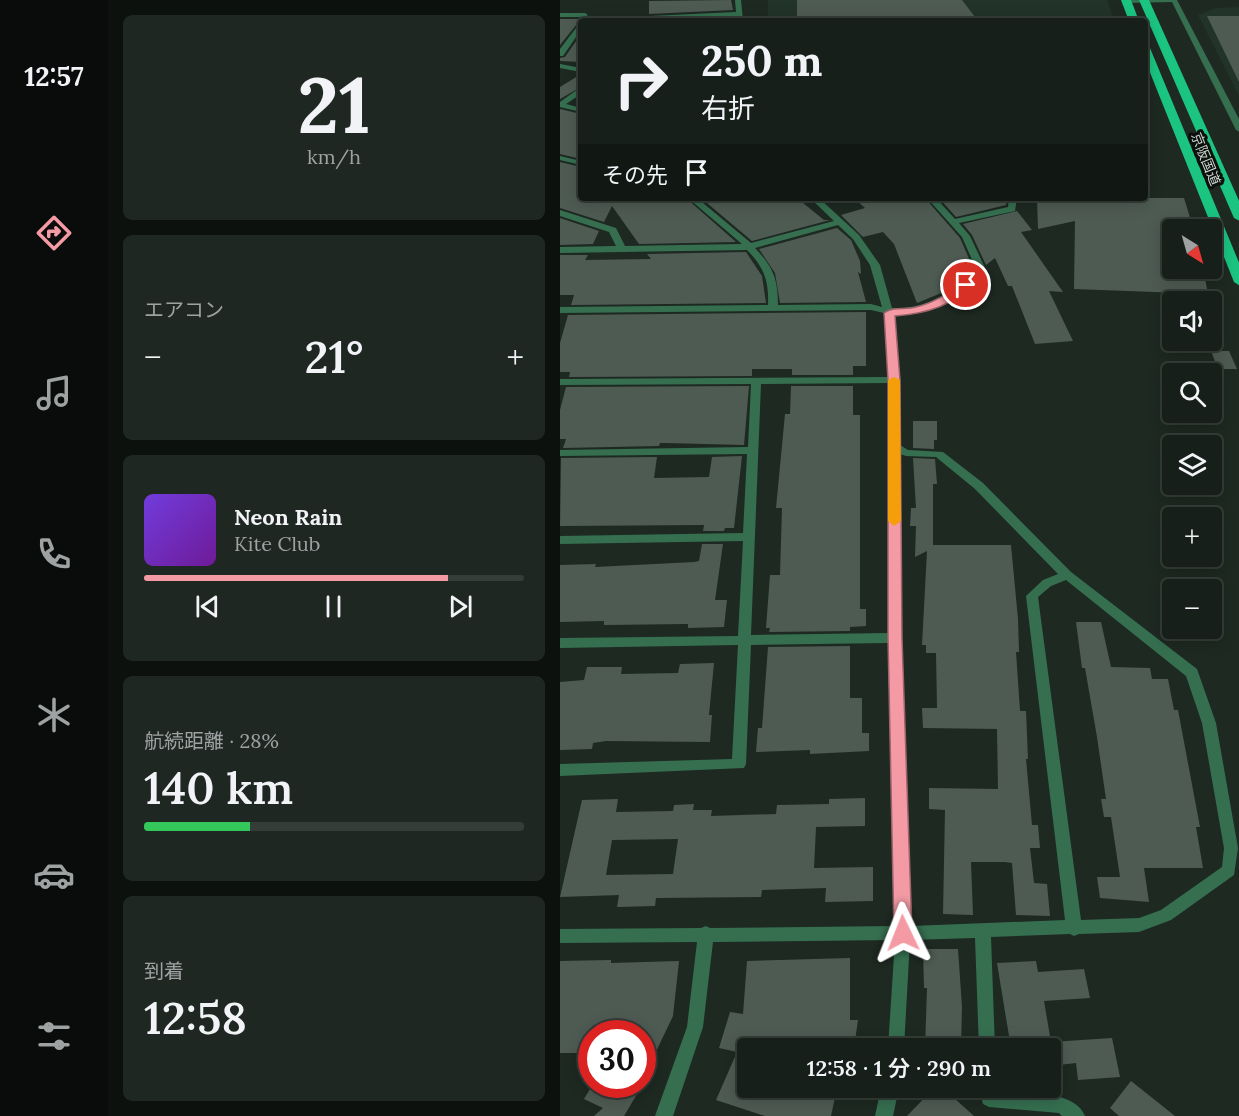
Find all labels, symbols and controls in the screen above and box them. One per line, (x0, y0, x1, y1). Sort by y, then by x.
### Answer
text: 250 m (701, 34, 822, 88)
icon: right (602, 42, 680, 120)
text: 21 (297, 55, 371, 154)
text: 12:57 (24, 59, 84, 93)
text: 右折 (701, 91, 755, 125)
street label: 京阪国道 (1187, 130, 1225, 188)
text: km/h (307, 144, 361, 169)
icon: arrive (680, 156, 713, 189)
text: その先 (602, 161, 668, 189)
icon: directions (33, 212, 75, 254)
north arrow (1162, 219, 1222, 279)
map controls (1162, 219, 1222, 639)
pin (940, 259, 991, 310)
icon: arrive (949, 268, 982, 301)
button: sound (1162, 291, 1222, 351)
text: エアコン (144, 297, 224, 322)
text: 21° (304, 328, 364, 385)
text: − (144, 336, 162, 378)
text: + (506, 336, 524, 378)
button: search (1162, 363, 1222, 423)
icon: music (33, 372, 75, 414)
button: layers (1162, 435, 1222, 495)
text: Neon Rain (234, 503, 342, 531)
button: + (1162, 507, 1222, 567)
text: Kite Club (234, 531, 320, 556)
icon: phone (33, 533, 75, 575)
button: − (1162, 579, 1222, 639)
icon: previous (191, 590, 224, 623)
icon: pause (317, 590, 350, 623)
icon: next (444, 590, 477, 623)
icon: climate (33, 694, 75, 736)
text: 航続距離 · 28% (144, 728, 279, 753)
text: 140 km (144, 759, 293, 816)
icon: car (33, 854, 75, 896)
position arrow (871, 901, 935, 965)
text: 到着 (144, 958, 184, 983)
text: 12:58 (144, 989, 247, 1046)
icon: filters (33, 1015, 75, 1057)
speed limit sign: 30 (578, 1020, 656, 1098)
text: 12:58 · 1 分 · 290 m (807, 1054, 991, 1082)

